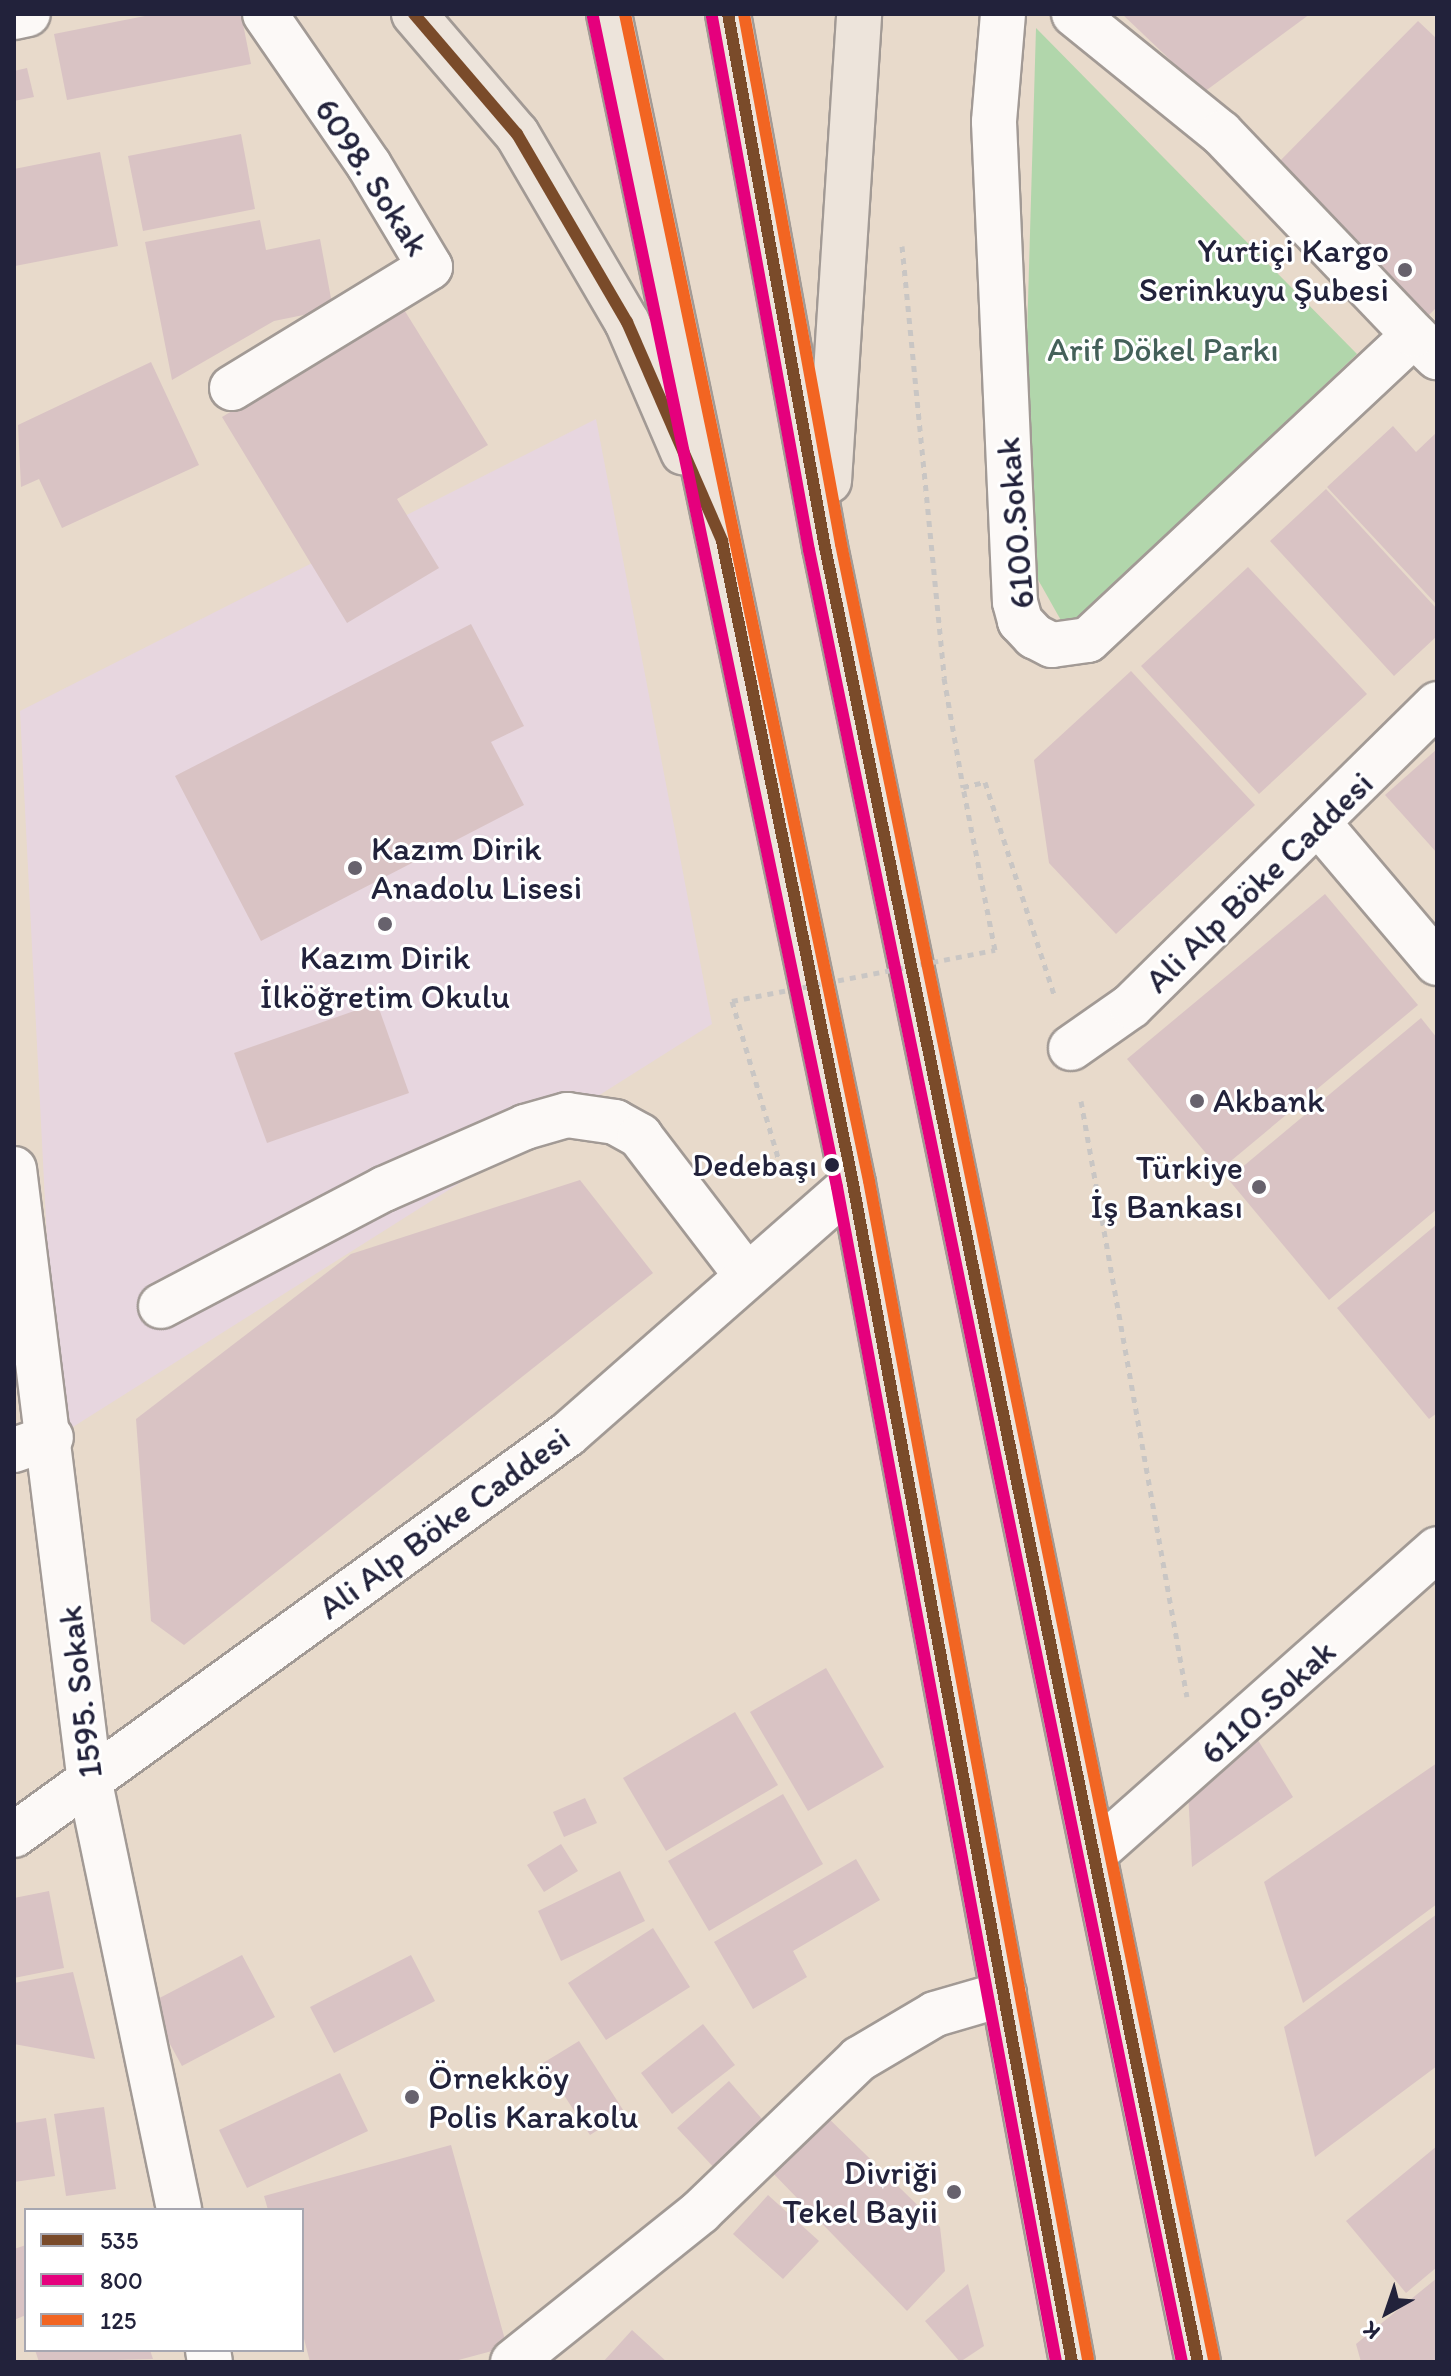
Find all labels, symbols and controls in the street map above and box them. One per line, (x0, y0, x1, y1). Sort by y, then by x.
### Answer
street label: 6098. Sokak (306, 91, 438, 263)
place label: Yurtiçi Kargo Serinkuyu Şubesi (1139, 230, 1389, 310)
marker: Yurtiçi Kargo Serinkuyu Şubesi (1396, 261, 1414, 279)
park label: Arif Dökel Parkı (1048, 330, 1278, 370)
street label: 6100.Sokak (987, 435, 1043, 611)
street label: Ali Alp Böke Caddesi (1137, 763, 1381, 1001)
place label: Kazım Dirik Anadolu Lisesi (371, 828, 582, 908)
marker: Kazım Dirik Anadolu Lisesi (346, 859, 364, 877)
marker: Kazım Dirik İlköğretim Okulu (376, 915, 394, 933)
place label: Kazım Dirik İlköğretim Okulu (260, 937, 510, 1016)
place label: Akbank (1213, 1081, 1325, 1121)
marker: Akbank (1188, 1092, 1206, 1110)
place label: Dedebaşı (692, 1146, 817, 1184)
place label: Türkiye İş Bankası (1091, 1147, 1243, 1226)
marker: Dedebaşı (824, 1157, 840, 1173)
marker: Türkiye İş Bankası (1250, 1178, 1268, 1196)
street label: Ali Alp Böke Caddesi (310, 1418, 578, 1628)
street label: 1595. Sokak (49, 1603, 111, 1781)
street label: 6110.Sokak (1192, 1631, 1344, 1773)
place label: Örnekköy Polis Karakolu (428, 2057, 638, 2136)
marker: Örnekköy Polis Karakolu (403, 2088, 421, 2106)
place label: Divriği Tekel Bayii (782, 2152, 938, 2232)
marker: Divriği Tekel Bayii (945, 2183, 963, 2201)
legend (24, 2208, 304, 2352)
text: 535 (100, 2226, 138, 2255)
text: 800 (100, 2266, 143, 2295)
north arrow (1347, 2272, 1427, 2352)
text: 125 (100, 2306, 136, 2335)
text: K (1357, 2316, 1385, 2346)

